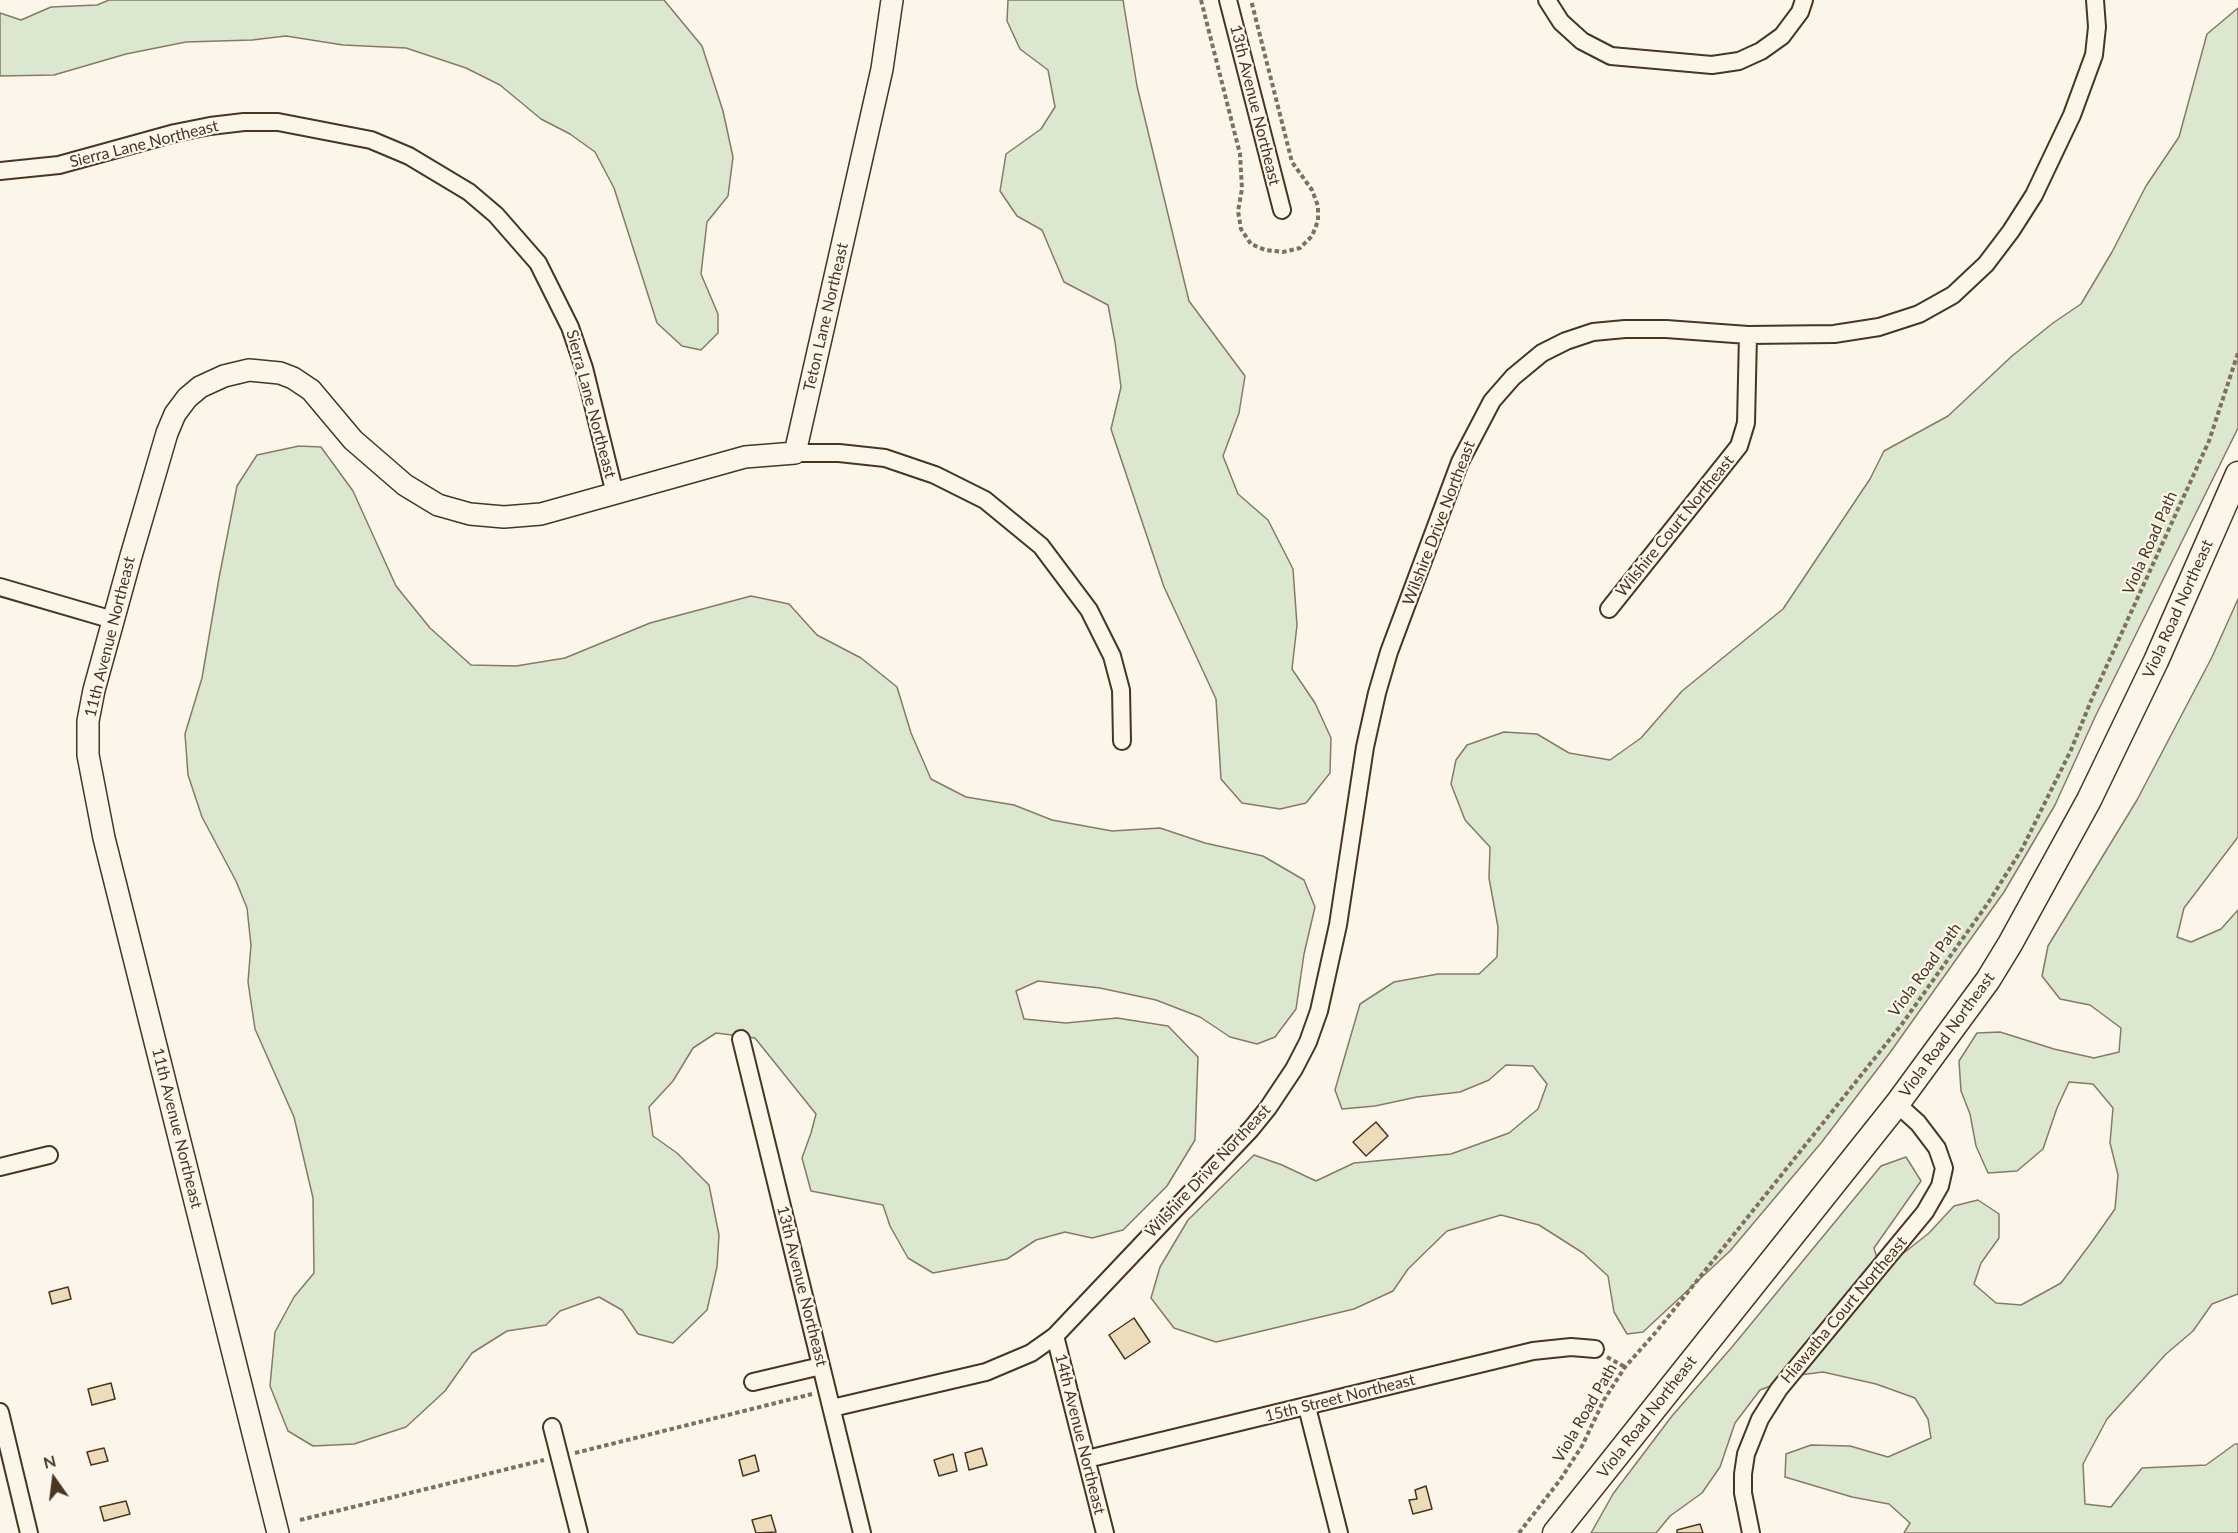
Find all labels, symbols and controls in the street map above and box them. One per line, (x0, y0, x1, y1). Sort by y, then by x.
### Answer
street label: 13th Avenue Northeast (1226, 23, 1284, 187)
street label: Sierra Lane Northeast (68, 116, 220, 172)
street label: Teton Lane Northeast (800, 241, 852, 393)
street label: Sierra Lane Northeast (562, 328, 620, 480)
street label: Wilshire Drive Northeast (1399, 438, 1479, 608)
street label: Wilshire Court Northeast (1612, 451, 1738, 601)
street label: Viola Road Path (2119, 488, 2181, 598)
street label: Viola Road Northeast (2139, 537, 2217, 681)
street label: 11th Avenue Northeast (81, 555, 139, 719)
street label: Viola Road Path (1885, 919, 1965, 1021)
street label: Viola Road Northeast (1895, 969, 1999, 1101)
street label: 11th Avenue Northeast (148, 1046, 206, 1210)
street label: Wilshire Drive Northeast (1141, 1101, 1275, 1241)
street label: 13th Avenue Northeast (773, 1204, 831, 1368)
street label: Hiawatha Court Northeast (1777, 1233, 1911, 1387)
street label: 14th Avenue Northeast (1051, 1352, 1109, 1516)
street label: Viola Road Northeast (1593, 1352, 1701, 1482)
street label: Viola Road Path (1549, 1360, 1621, 1466)
street label: 15th Street Northeast (1263, 1370, 1417, 1426)
north arrow (24, 1449, 84, 1509)
text: N (41, 1450, 58, 1472)

